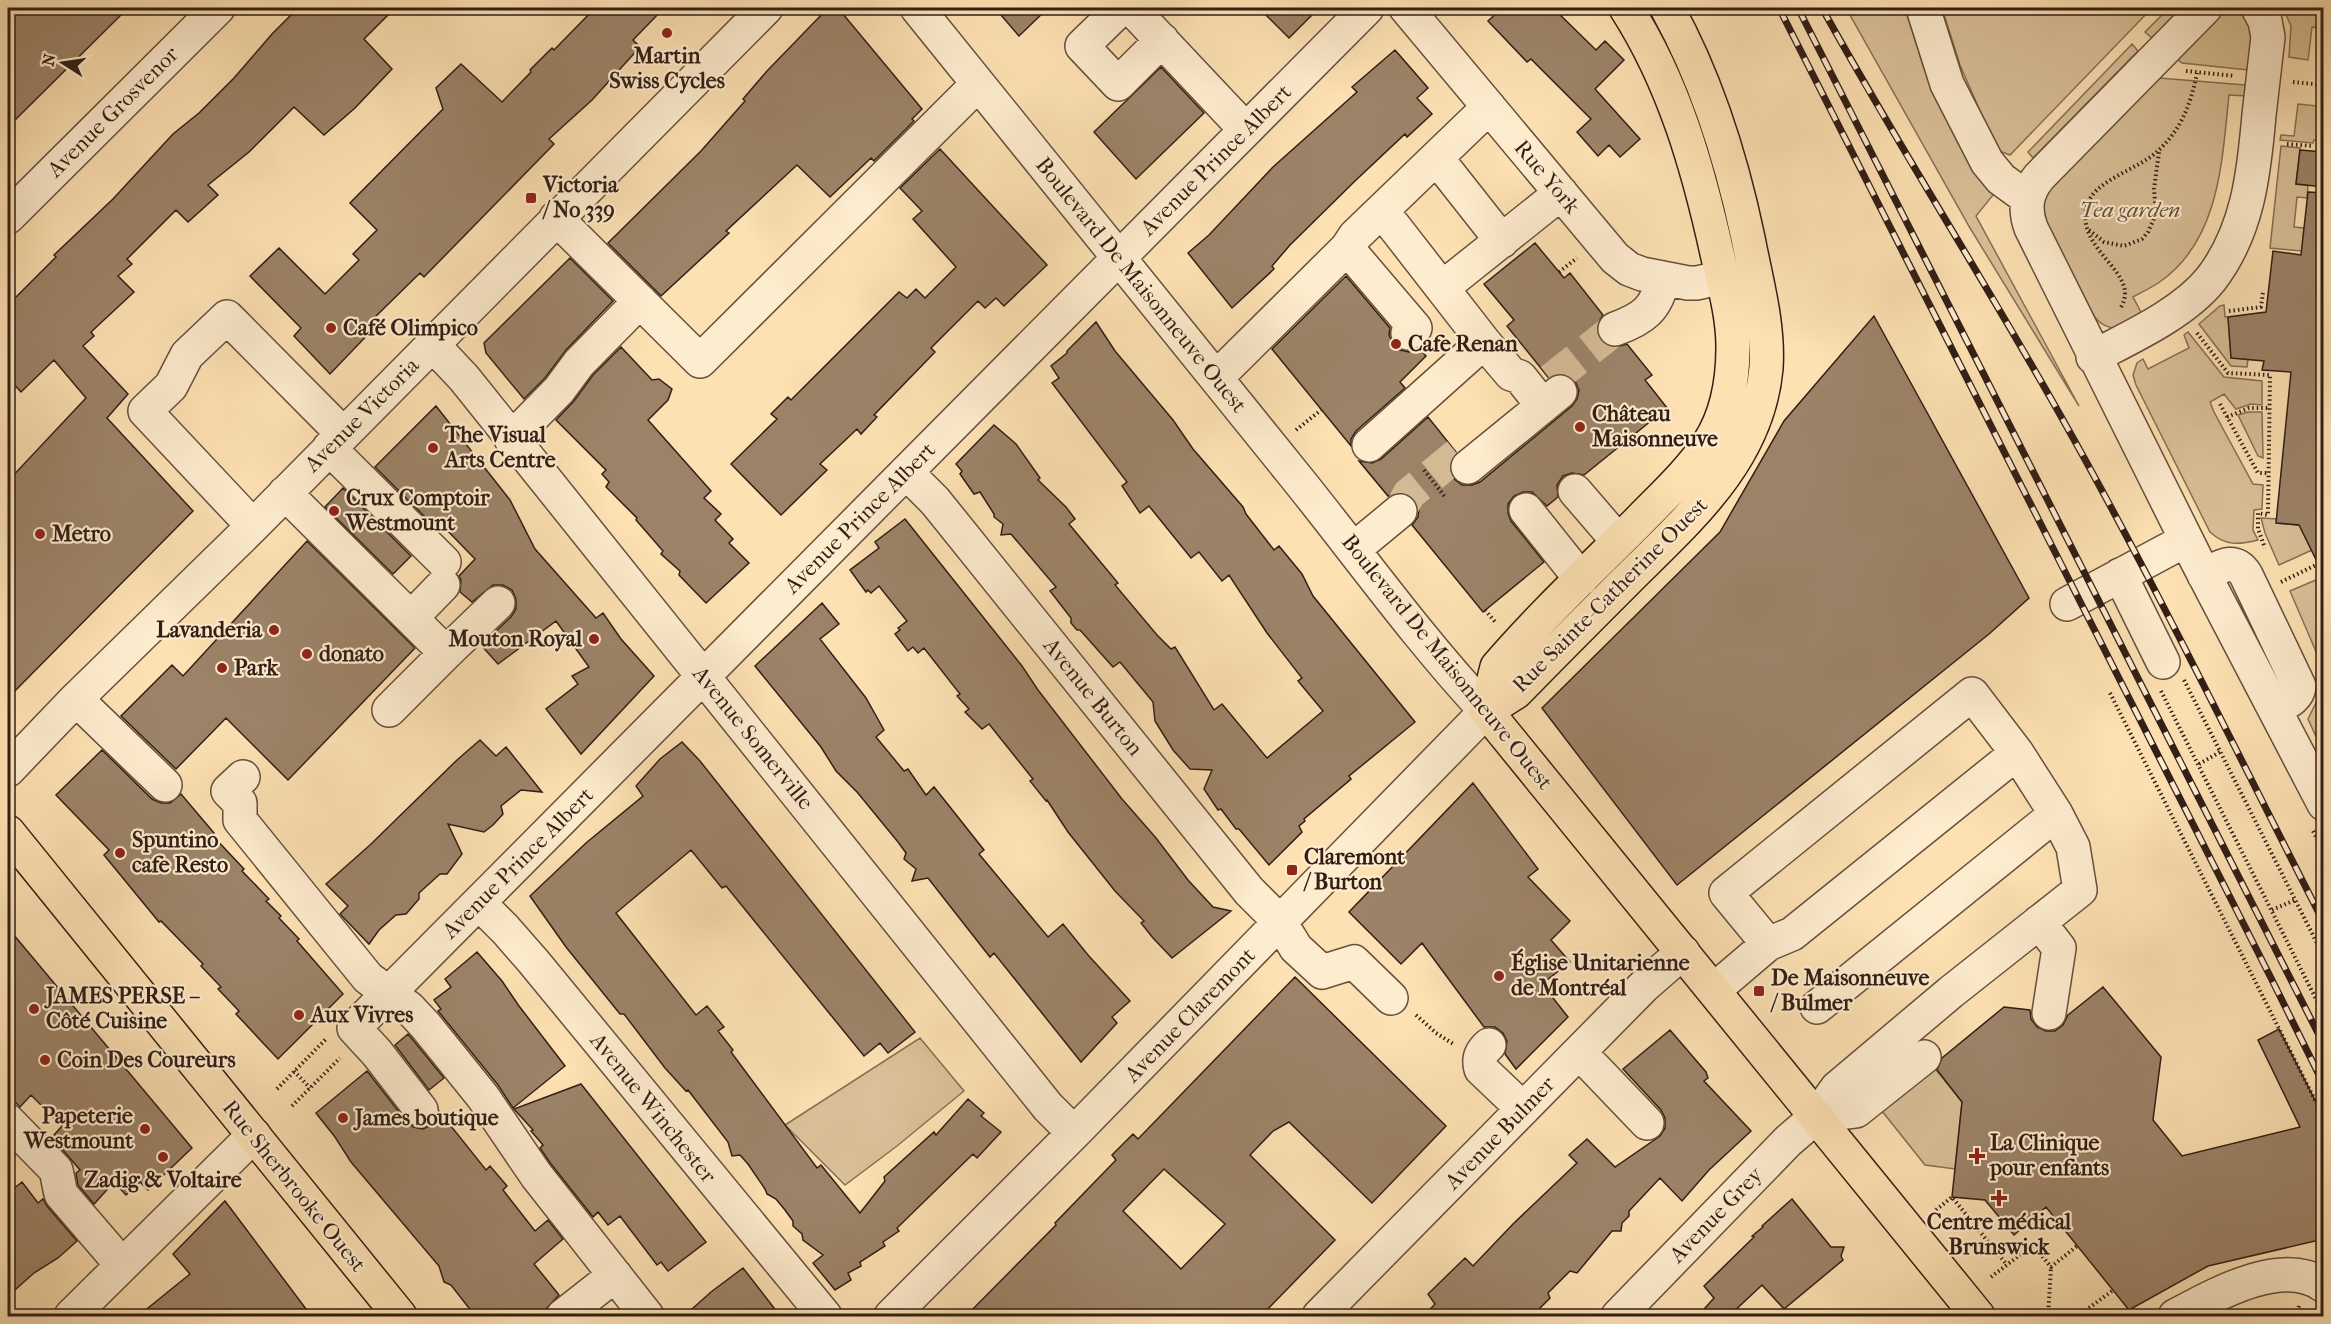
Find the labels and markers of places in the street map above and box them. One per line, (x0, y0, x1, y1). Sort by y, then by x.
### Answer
marker: Martin Swiss Cycles (660, 26, 674, 40)
place label: Martin Swiss Cycles (609, 43, 725, 94)
place label: Victoria / No 339 (542, 172, 619, 223)
marker: Victoria / No 339 (524, 191, 538, 205)
place label: Café Olimpico (343, 315, 478, 341)
marker: Café Olimpico (324, 321, 338, 335)
place label: Cafe Renan (1408, 331, 1518, 357)
marker: Cafe Renan (1389, 337, 1403, 351)
place label: Château Maisonneuve (1591, 401, 1718, 452)
marker: Château Maisonneuve (1573, 420, 1587, 434)
place label: The Visual Arts Centre (443, 422, 556, 473)
marker: The Visual Arts Centre (426, 441, 440, 455)
place label: Crux Comptoir Westmount (345, 485, 490, 536)
marker: Crux Comptoir Westmount (327, 504, 341, 518)
place label: Metro (51, 521, 111, 547)
marker: Metro (33, 527, 47, 541)
place label: Lavanderia (156, 617, 263, 643)
marker: Lavanderia (267, 623, 281, 637)
place label: Mouton Royal (448, 626, 583, 652)
marker: Mouton Royal (587, 632, 601, 646)
place label: donato (319, 641, 384, 667)
marker: donato (300, 647, 314, 661)
place label: Park (234, 655, 278, 681)
marker: Park (215, 661, 229, 675)
place label: Spuntino cafe Resto (132, 827, 228, 878)
place label: Claremont / Burton (1303, 844, 1406, 895)
marker: Spuntino cafe Resto (113, 846, 127, 860)
marker: Claremont / Burton (1285, 863, 1299, 877)
place label: Église Unitarienne de Montréal (1511, 948, 1690, 1001)
place label: De Maisonneuve / Bulmer (1770, 965, 1929, 1016)
marker: Église Unitarienne de Montréal (1492, 969, 1506, 983)
place label: JAMES PERSE – Côté Cuisine (44, 983, 200, 1034)
marker: De Maisonneuve / Bulmer (1752, 984, 1766, 998)
marker: JAMES PERSE – Côté Cuisine (27, 1002, 41, 1016)
place label: Aux Vivres (309, 1002, 413, 1028)
marker: Aux Vivres (292, 1008, 306, 1022)
place label: Coin Des Coureurs (57, 1047, 236, 1073)
marker: Coin Des Coureurs (38, 1053, 52, 1067)
place label: Papeterie Westmount (23, 1103, 134, 1154)
place label: James boutique (353, 1105, 499, 1131)
marker: James boutique (336, 1111, 350, 1125)
marker: Papeterie Westmount (138, 1122, 152, 1136)
place label: La Clinique pour enfants (1989, 1130, 2109, 1181)
marker: La Clinique pour enfants (1968, 1147, 1986, 1165)
marker: Zadig & Voltaire (156, 1150, 170, 1164)
place label: Zadig & Voltaire (84, 1167, 242, 1193)
marker: Centre médical Brunswick (1990, 1189, 2008, 1207)
place label: Centre médical Brunswick (1927, 1209, 2072, 1260)

